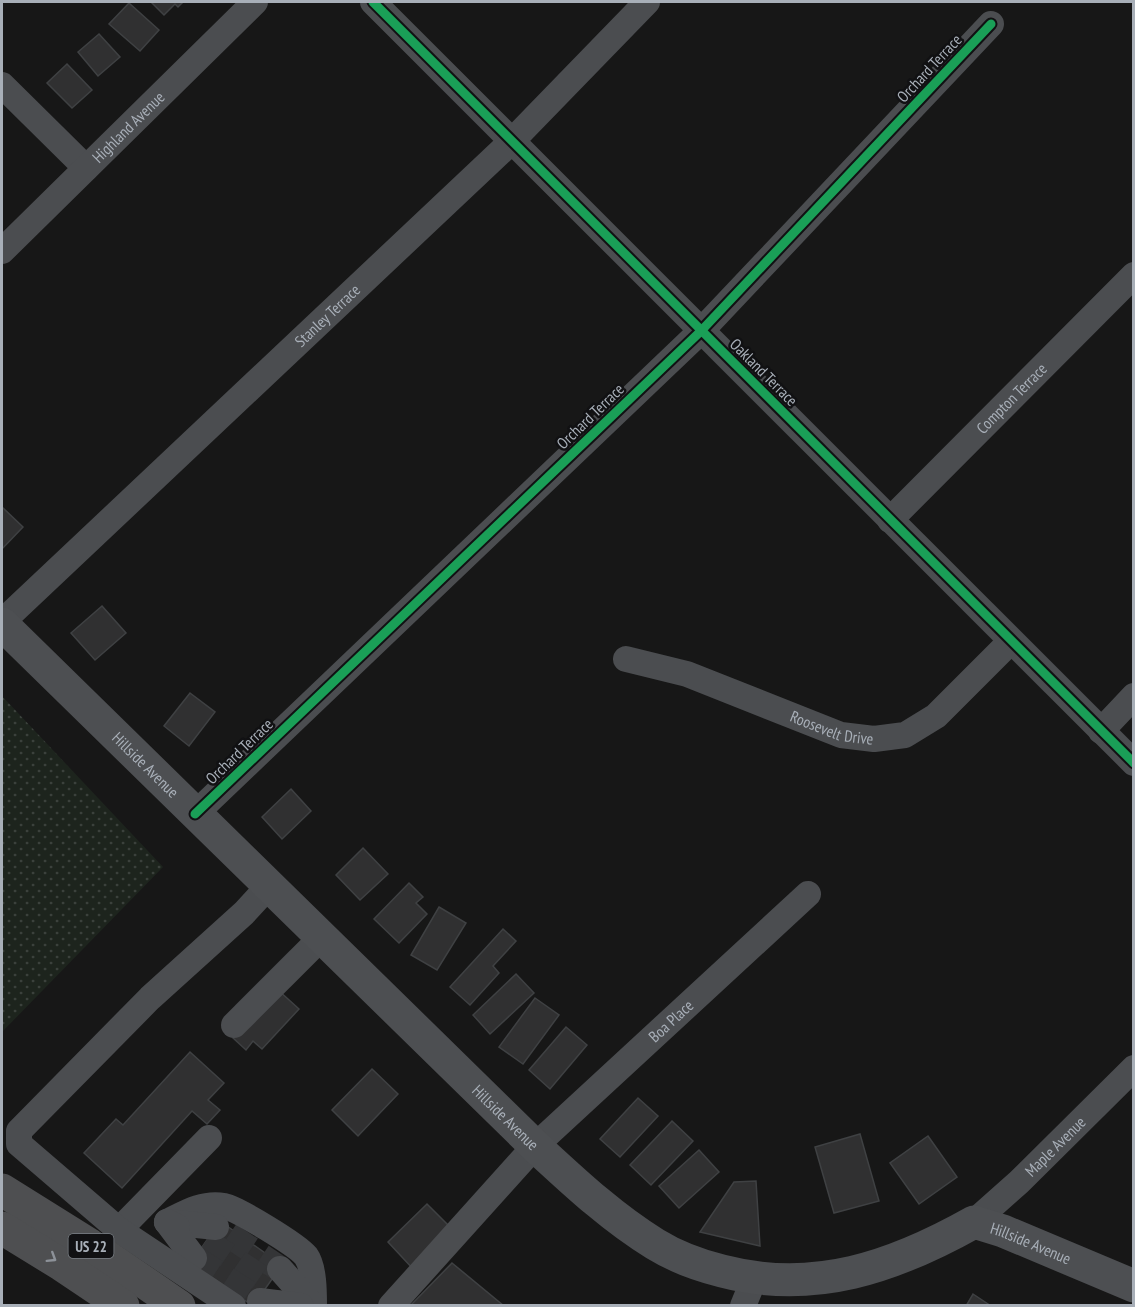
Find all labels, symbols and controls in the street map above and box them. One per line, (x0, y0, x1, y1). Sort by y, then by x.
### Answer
street label: Orchard Terrace (892, 30, 966, 106)
street label: Highland Avenue (88, 87, 169, 167)
street label: Stanley Terrace (290, 280, 364, 351)
street label: Oakland Terrace (726, 334, 802, 410)
street label: Compton Terrace (972, 359, 1051, 438)
street label: Orchard Terrace (552, 379, 628, 453)
street label: Roosevelt Drive (788, 706, 875, 749)
street label: Orchard Terrace (201, 714, 277, 788)
street label: Hillside Avenue (108, 728, 183, 802)
street label: Boa Place (644, 995, 697, 1046)
street label: Hillside Avenue (468, 1080, 543, 1154)
street label: Maple Avenue (1021, 1112, 1090, 1181)
street label: Hillside Avenue (988, 1218, 1074, 1268)
road number: US 22 (68, 1234, 113, 1258)
one-way arrow (46, 1251, 56, 1263)

